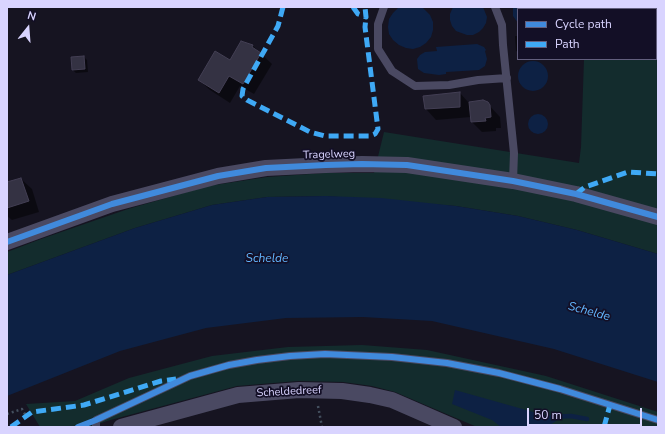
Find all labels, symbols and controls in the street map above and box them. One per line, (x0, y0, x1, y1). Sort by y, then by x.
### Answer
north arrow (8, 8, 48, 48)
text: N (26, 8, 38, 24)
legend (517, 8, 657, 60)
text: Cycle path (555, 16, 612, 32)
text: Path (555, 36, 580, 52)
street label: Tragelweg (303, 147, 355, 163)
water label: Schelde (245, 252, 289, 266)
water label: Schelde (566, 299, 612, 325)
street label: Scheldedreef (256, 384, 322, 400)
scale bar (529, 400, 644, 426)
text: 50 m (534, 407, 562, 423)

